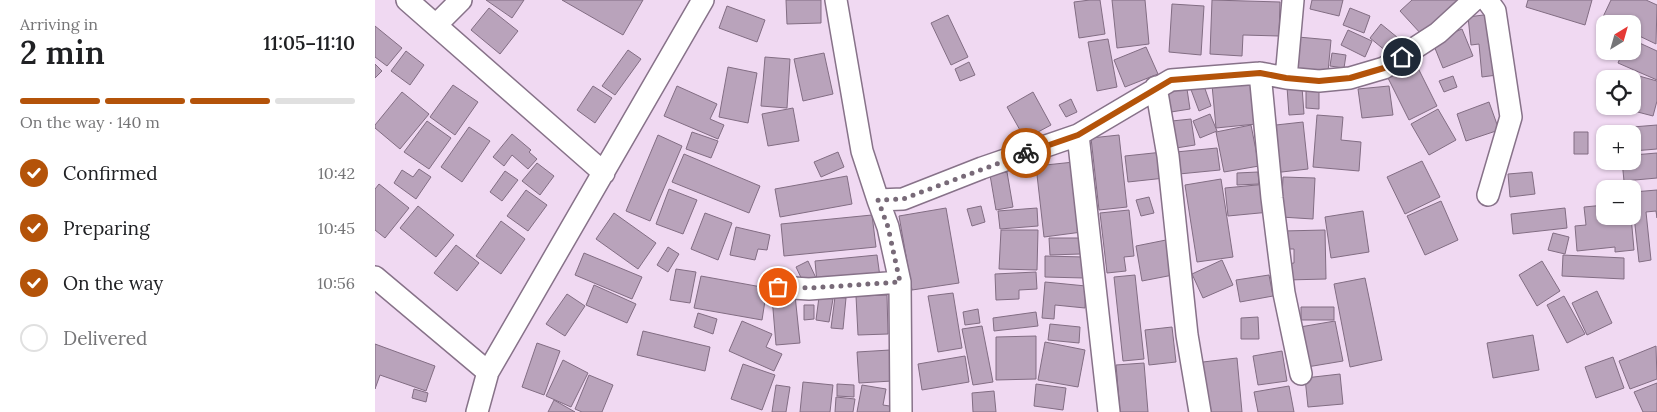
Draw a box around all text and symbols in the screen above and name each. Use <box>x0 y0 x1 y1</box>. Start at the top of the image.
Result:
text: Arriving in <box>20 14 98 34</box>
north arrow <box>1596 15 1641 60</box>
map controls <box>1596 15 1641 225</box>
text: 11:05–11:10 <box>263 31 355 55</box>
text: 2 min <box>20 32 105 73</box>
pin <box>1381 36 1423 78</box>
icon: home <box>1388 43 1416 71</box>
button: locate <box>1596 70 1641 115</box>
text: On the way · 140 m <box>20 112 160 132</box>
button: + <box>1596 125 1641 170</box>
courier <box>1001 128 1051 178</box>
icon: bike <box>1012 139 1040 167</box>
icon: check <box>20 159 48 187</box>
text: Confirmed <box>63 161 158 185</box>
text: 10:42 <box>318 163 355 183</box>
button: − <box>1596 180 1641 225</box>
icon: check <box>20 214 48 242</box>
text: Preparing <box>63 216 150 240</box>
text: 10:45 <box>318 218 355 238</box>
pin <box>757 266 799 308</box>
icon: check <box>20 269 48 297</box>
text: On the way <box>63 271 163 295</box>
text: 10:56 <box>317 273 355 293</box>
icon: bag <box>764 273 792 301</box>
text: Delivered <box>63 326 147 350</box>

